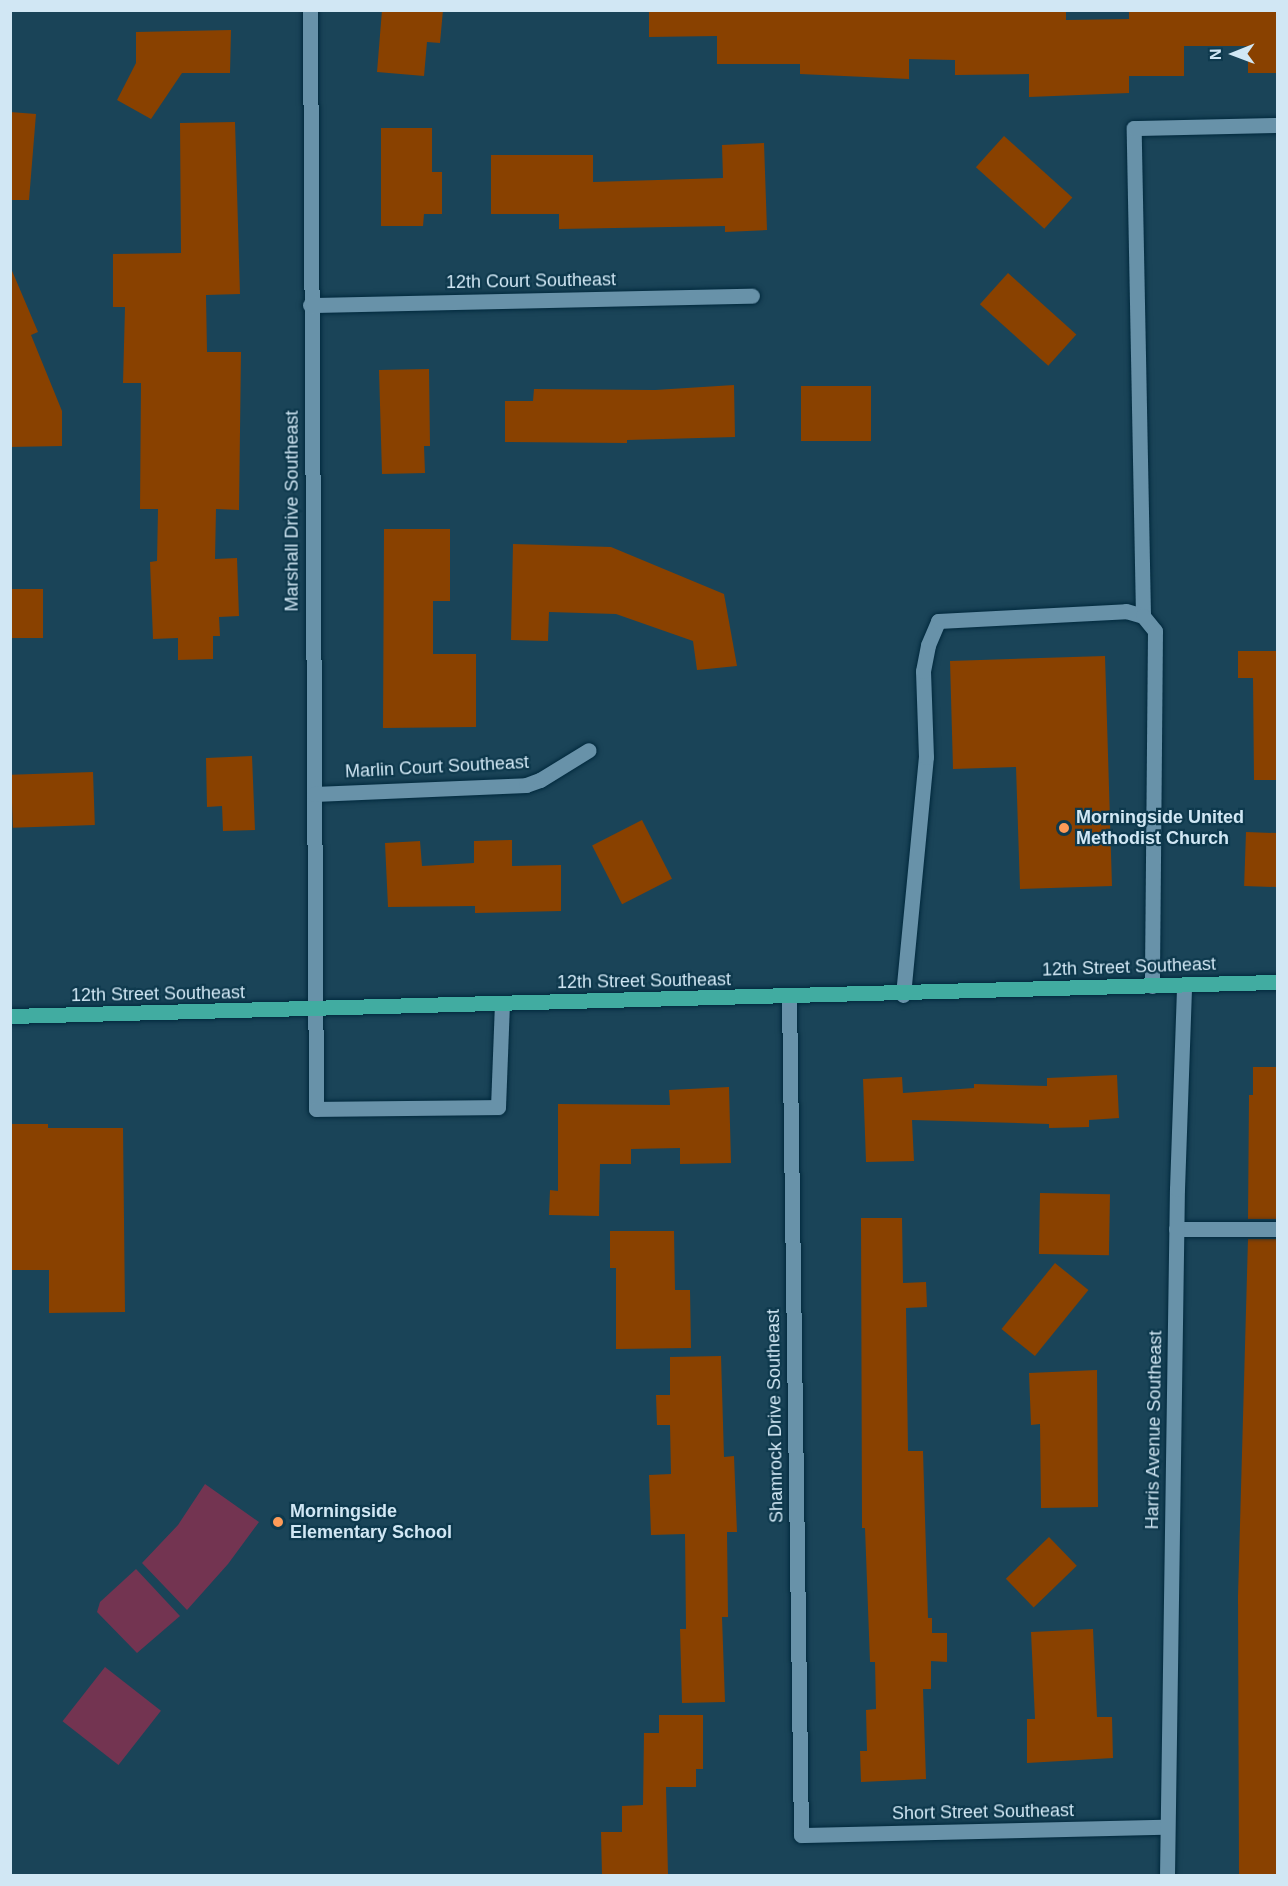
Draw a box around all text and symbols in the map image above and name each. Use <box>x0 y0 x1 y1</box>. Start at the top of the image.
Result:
north arrow <box>1204 24 1264 84</box>
text: N <box>1207 48 1224 60</box>
street label: 12th Court Southeast <box>446 269 616 293</box>
street label: Marshall Drive Southeast <box>281 410 303 612</box>
street label: Marlin Court Southeast <box>345 751 529 783</box>
place label: Morningside United Methodist Church <box>1076 807 1244 850</box>
marker: Morningside United Methodist Church <box>1057 821 1071 835</box>
street label: 12th Street Southeast <box>1042 953 1216 981</box>
street label: 12th Street Southeast <box>557 969 731 993</box>
street label: 12th Street Southeast <box>71 982 245 1006</box>
street label: Shamrock Drive Southeast <box>762 1309 788 1523</box>
street label: Harris Avenue Southeast <box>1141 1330 1167 1530</box>
place label: Morningside Elementary School <box>290 1501 452 1544</box>
marker: Morningside Elementary School <box>271 1515 285 1529</box>
street label: Short Street Southeast <box>892 1800 1074 1824</box>

